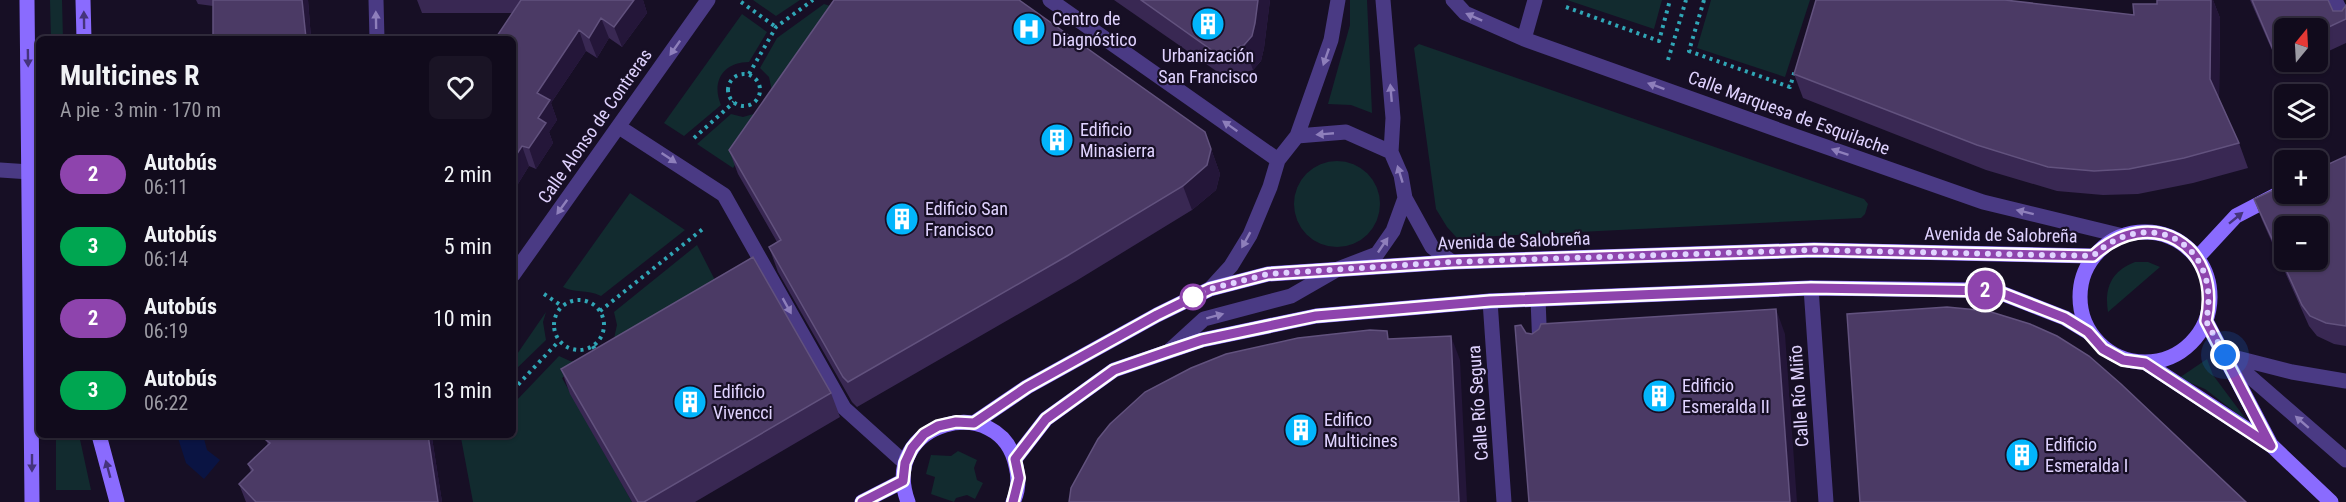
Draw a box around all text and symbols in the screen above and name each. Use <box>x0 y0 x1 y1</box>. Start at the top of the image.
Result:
building icon: Urbanización San Francisco <box>1190 6 1226 42</box>
place label: Centro de Diagnóstico <box>1052 8 1137 50</box>
one-way arrow <box>79 10 89 29</box>
one-way arrow <box>372 10 381 29</box>
hospital icon: Centro de Diagnóstico <box>1011 11 1047 47</box>
one-way arrow <box>1465 12 1483 22</box>
north arrow <box>2274 18 2328 72</box>
map controls <box>2274 18 2328 270</box>
one-way arrow <box>669 39 681 55</box>
street label: Calle Alonso de Contreras <box>533 44 656 207</box>
place label: Urbanización San Francisco <box>1158 45 1258 87</box>
one-way arrow <box>1320 48 1330 66</box>
one-way arrow <box>23 49 33 68</box>
button: heart <box>429 56 492 119</box>
text: Multicines R <box>60 59 199 92</box>
street label: Calle Marquesa de Esquilache <box>1686 66 1893 159</box>
one-way arrow <box>1647 81 1665 91</box>
one-way arrow <box>1386 84 1396 103</box>
button: layers <box>2274 84 2328 138</box>
text: A pie · 3 min · 170 m <box>60 98 221 122</box>
place label: Edificio Minasierra <box>1080 119 1155 161</box>
one-way arrow <box>1222 120 1238 132</box>
building icon: Edificio Minasierra <box>1039 122 1075 158</box>
one-way arrow <box>1316 129 1335 139</box>
one-way arrow <box>1831 146 1849 156</box>
text: Autobús <box>144 150 217 175</box>
button: + <box>2274 150 2328 204</box>
one-way arrow <box>660 152 676 164</box>
text: 2 <box>88 162 98 186</box>
text: 2 min <box>444 162 492 187</box>
one-way arrow <box>1395 165 1404 183</box>
text: 06:11 <box>144 175 188 199</box>
one-way arrow <box>556 198 568 214</box>
place label: Edificio San Francisco <box>925 198 1008 240</box>
building icon: Edificio San Francisco <box>884 201 920 237</box>
one-way arrow <box>2016 207 2035 216</box>
one-way arrow <box>2228 211 2244 224</box>
button: − <box>2274 216 2328 270</box>
text: Autobús <box>144 222 217 247</box>
street label: Avenida de Salobreña <box>1924 223 2078 246</box>
street label: Avenida de Salobreña <box>1437 227 1591 254</box>
one-way arrow <box>1241 232 1251 249</box>
text: 3 <box>88 234 98 258</box>
text: 5 min <box>444 234 492 259</box>
one-way arrow <box>1377 237 1389 253</box>
text: 06:14 <box>144 247 188 271</box>
line badge: 2 <box>1966 270 2004 310</box>
text: 2 <box>1980 278 1990 302</box>
unlabelled marker <box>1180 284 1206 310</box>
text: Autobús <box>144 294 217 319</box>
one-way arrow <box>782 298 792 315</box>
text: 2 <box>88 306 98 330</box>
text: 10 min <box>433 306 492 331</box>
one-way arrow <box>1206 311 1224 320</box>
text: 06:19 <box>144 319 188 343</box>
your location <box>2210 340 2240 370</box>
street label: Calle Río Miño <box>1784 344 1813 448</box>
street label: Calle Río Segura <box>1463 345 1492 461</box>
text: Autobús <box>144 366 217 391</box>
place label: Edificio Esmeralda II <box>1682 375 1770 417</box>
text: 3 <box>88 378 98 402</box>
text: 13 min <box>433 378 492 403</box>
building icon: Edificio Esmeralda II <box>1641 378 1677 414</box>
place label: Edificio Vivencci <box>713 381 773 423</box>
building icon: Edificio Vivencci <box>672 384 708 420</box>
text: 06:22 <box>144 391 188 415</box>
place label: Edifico Multicines <box>1324 409 1398 451</box>
building icon: Edifico Multicines <box>1283 412 1319 448</box>
one-way arrow <box>2295 416 2310 429</box>
place label: Edificio Esmeralda I <box>2045 434 2128 476</box>
building icon: Edificio Esmeralda I <box>2004 437 2040 473</box>
one-way arrow <box>27 454 37 473</box>
one-way arrow <box>103 459 112 477</box>

